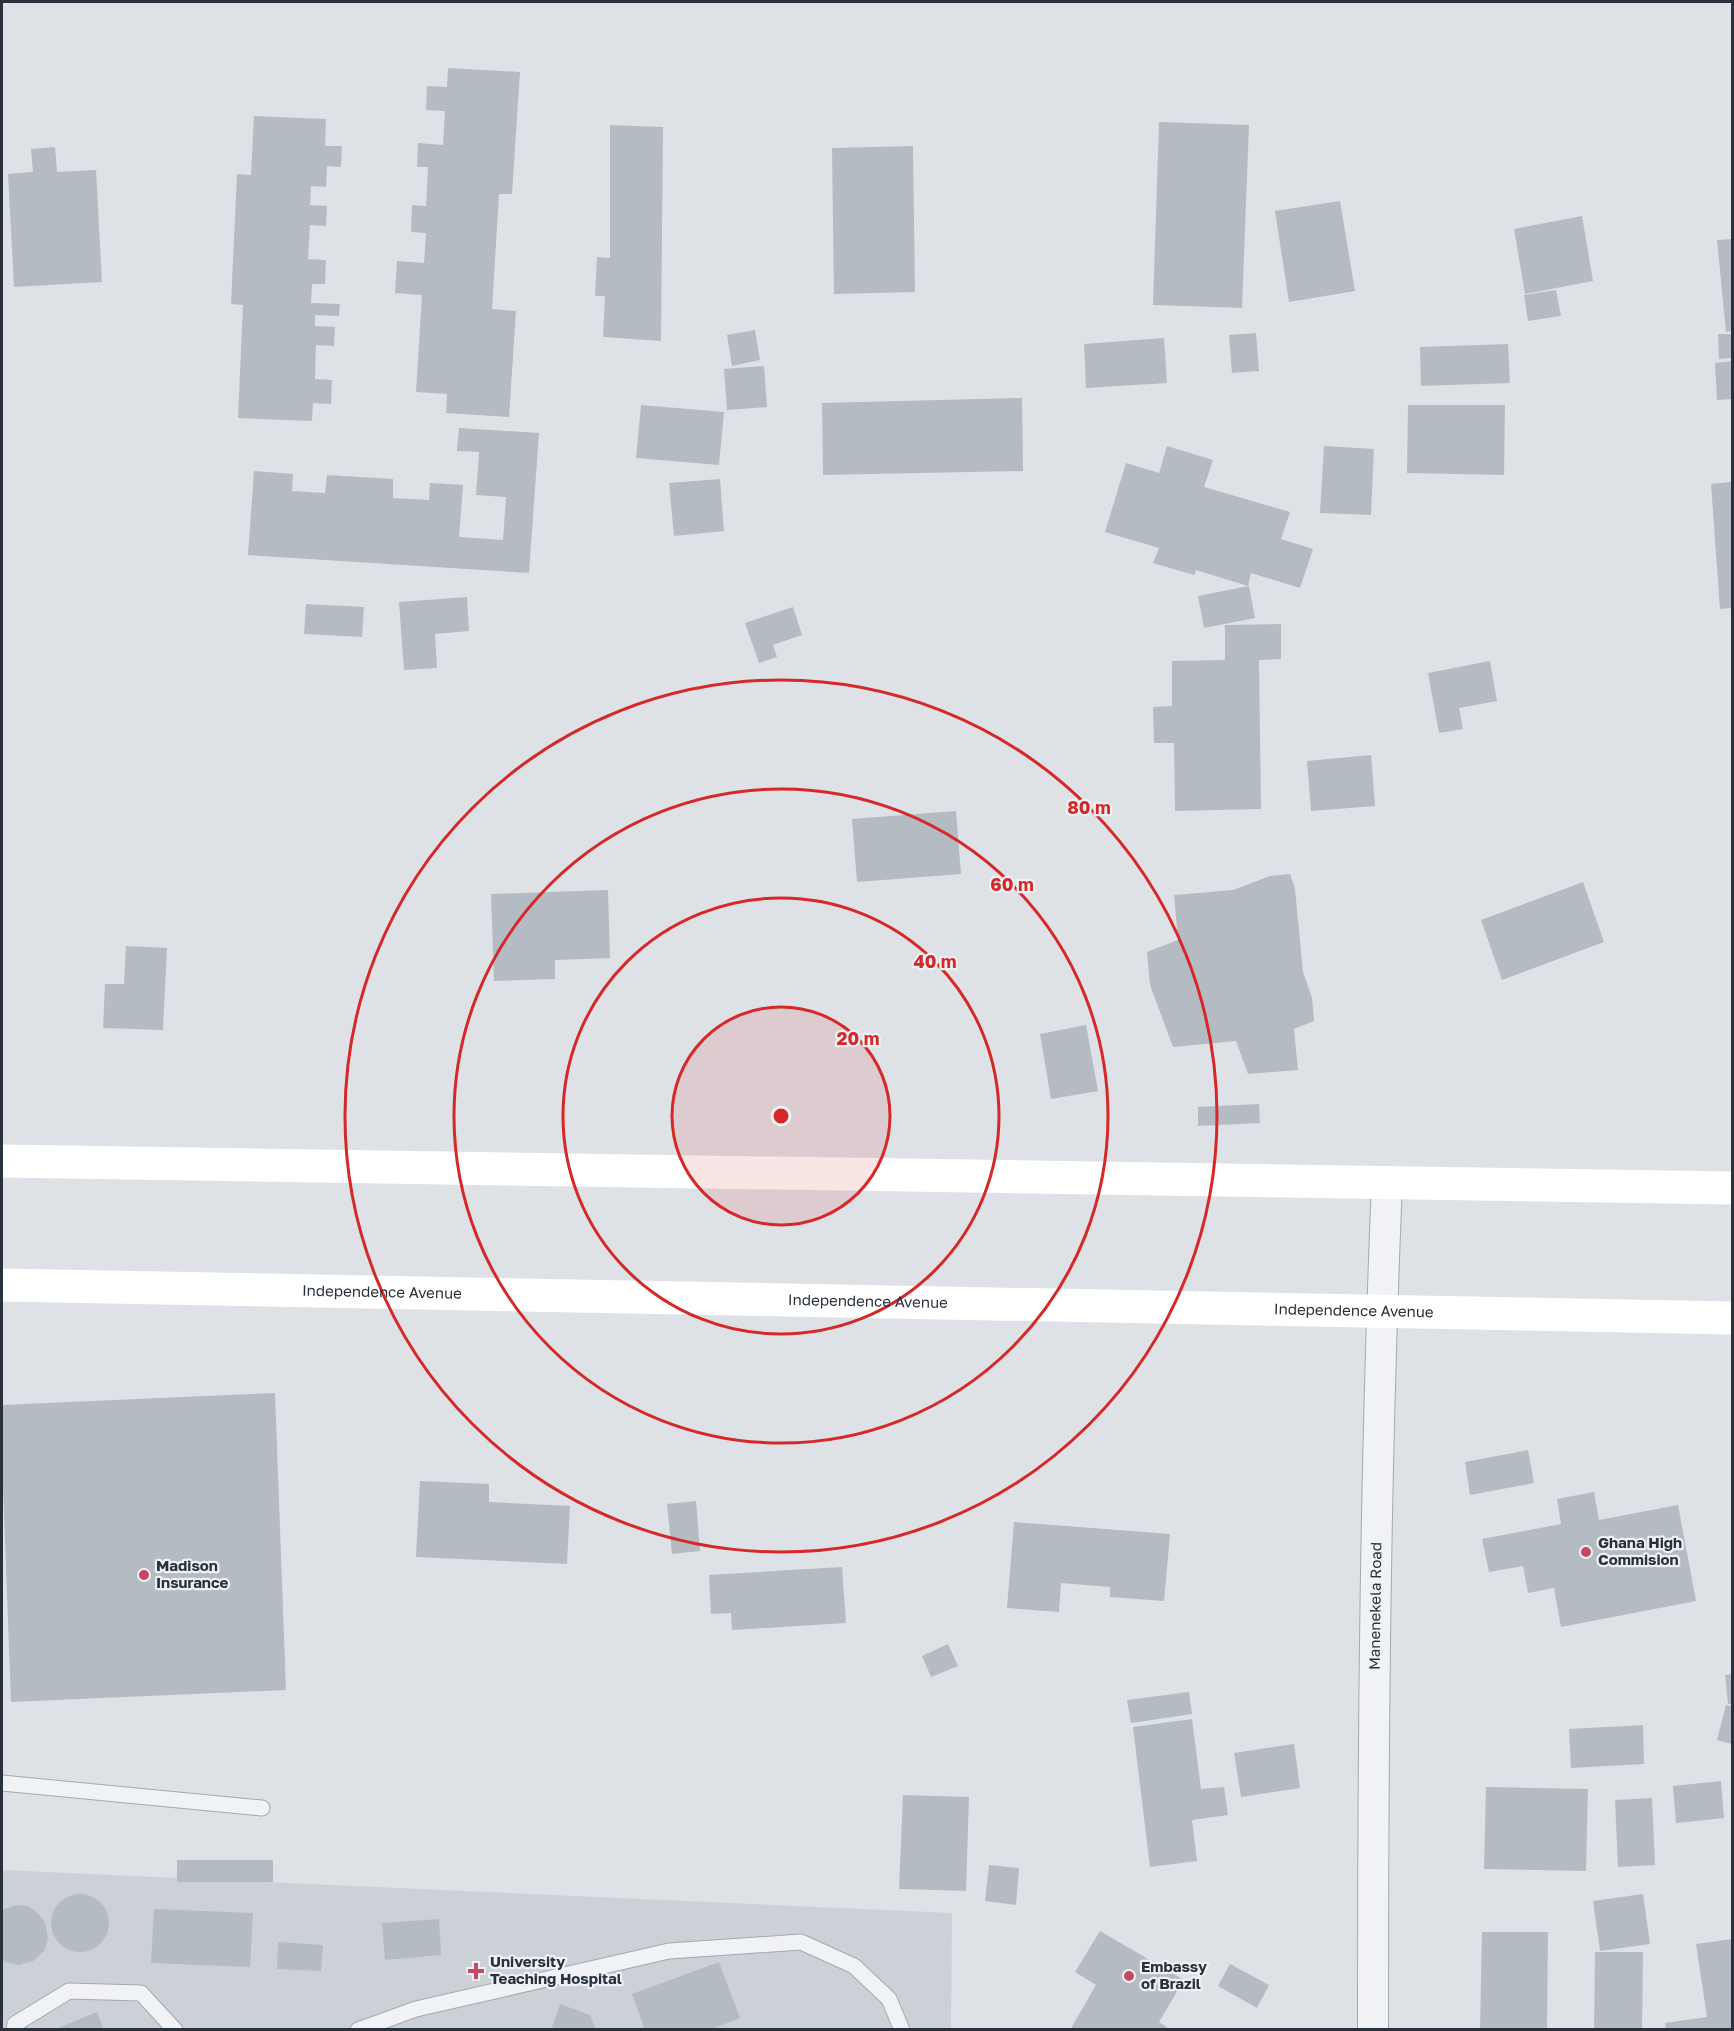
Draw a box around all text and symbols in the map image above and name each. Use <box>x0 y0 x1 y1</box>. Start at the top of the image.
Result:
text: 80 m <box>1067 796 1111 818</box>
text: 60 m <box>990 873 1034 895</box>
text: 40 m <box>913 950 957 972</box>
text: 20 m <box>837 1027 879 1049</box>
centre of rings <box>771 1106 791 1126</box>
street label: Independence Avenue <box>302 1281 462 1302</box>
street label: Independence Avenue <box>788 1290 948 1311</box>
street label: Independence Avenue <box>1274 1299 1434 1320</box>
place label: Ghana High Commision <box>1598 1533 1682 1568</box>
street label: Manenekela Road <box>1365 1542 1385 1670</box>
marker: Ghana High Commision <box>1579 1545 1593 1559</box>
place label: Madison Insurance <box>156 1556 229 1591</box>
marker: Madison Insurance <box>137 1568 151 1582</box>
place label: University Teaching Hospital <box>490 1952 622 1987</box>
place label: Embassy of Brazil <box>1141 1957 1207 1992</box>
marker: University Teaching Hospital <box>467 1962 485 1980</box>
marker: Embassy of Brazil <box>1122 1969 1136 1983</box>

